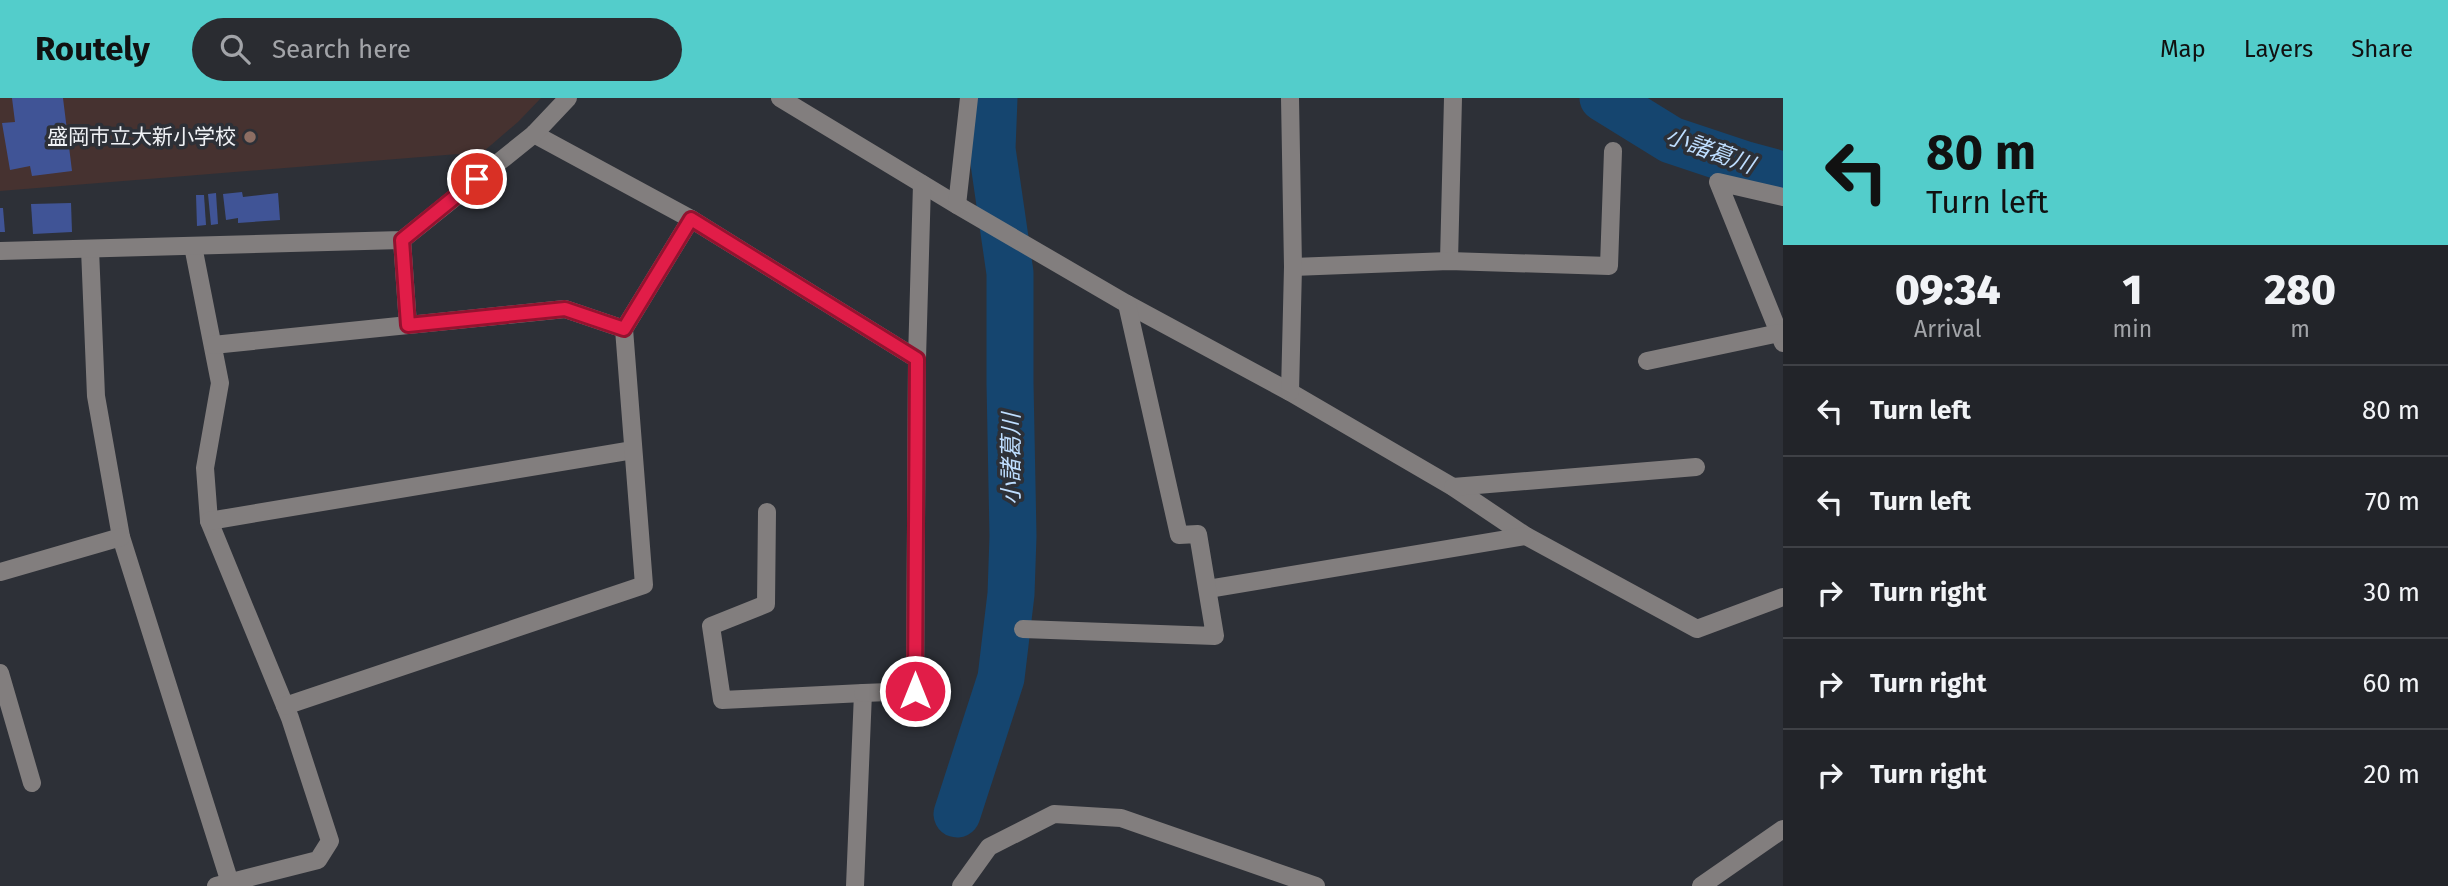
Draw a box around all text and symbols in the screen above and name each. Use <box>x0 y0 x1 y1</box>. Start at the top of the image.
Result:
search box <box>192 18 682 81</box>
text: Routely <box>35 29 150 69</box>
icon: search <box>216 30 254 68</box>
text: Search here <box>272 34 411 65</box>
text: Map <box>2160 35 2206 63</box>
text: Layers <box>2244 35 2313 63</box>
text: Share <box>2351 35 2413 63</box>
water label: 小諸葛川 <box>1662 121 1761 180</box>
text: 80 m <box>1926 123 2036 182</box>
place label: 盛岡市立大新小学校 <box>47 124 236 150</box>
icon: left <box>1811 126 1902 217</box>
marker: 盛岡市立大新小学校 <box>242 129 258 145</box>
pin <box>447 149 507 209</box>
icon: arrive <box>458 160 496 198</box>
text: Turn left <box>1926 183 2048 221</box>
text: 09:34 <box>1895 265 2001 315</box>
text: 1 <box>2122 265 2142 315</box>
text: 280 <box>2264 265 2336 315</box>
text: Arrival <box>1914 315 1981 343</box>
text: min <box>2113 315 2152 343</box>
text: m <box>2290 315 2310 343</box>
icon: left <box>1811 392 1849 430</box>
text: Turn left <box>1870 395 1971 426</box>
text: 80 m <box>2362 395 2420 426</box>
water label: 小諸葛川 <box>997 410 1025 505</box>
icon: left <box>1811 483 1849 521</box>
text: Turn left <box>1870 486 1971 517</box>
text: 70 m <box>2365 486 2420 517</box>
icon: right <box>1811 574 1849 612</box>
text: Turn right <box>1870 577 1987 608</box>
text: 30 m <box>2363 577 2420 608</box>
position arrow <box>878 654 952 728</box>
icon: right <box>1811 665 1849 703</box>
text: Turn right <box>1870 668 1987 699</box>
text: 60 m <box>2362 668 2420 699</box>
icon: right <box>1811 756 1849 794</box>
text: Turn right <box>1870 759 1987 790</box>
text: 20 m <box>2363 759 2420 790</box>

